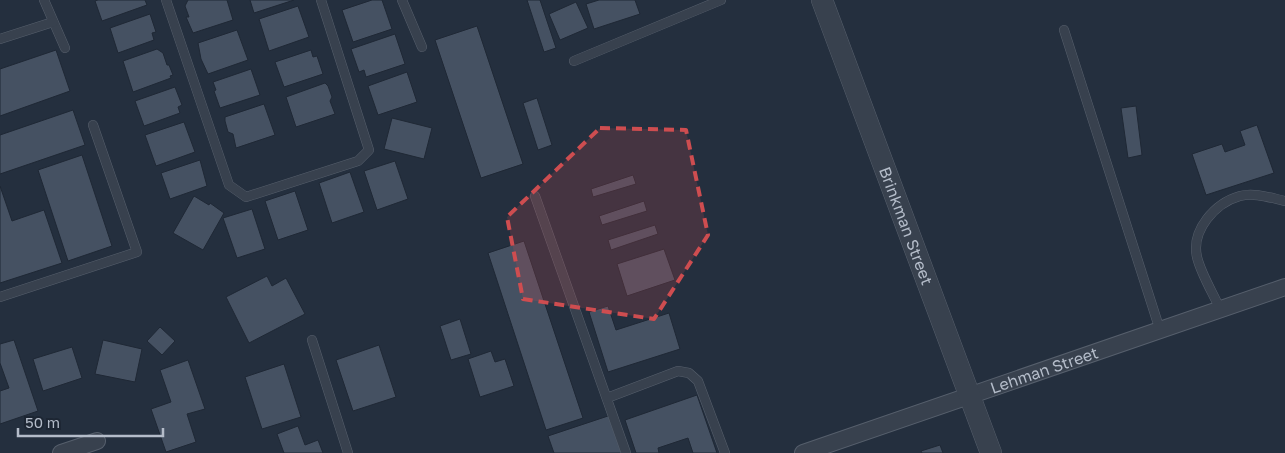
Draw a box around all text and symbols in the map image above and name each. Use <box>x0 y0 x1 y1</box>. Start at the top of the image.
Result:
street label: Brinkman Street <box>875 164 937 288</box>
street label: Lehman Street <box>988 342 1101 398</box>
scale bar <box>18 406 162 438</box>
text: 50 m <box>25 413 60 431</box>

